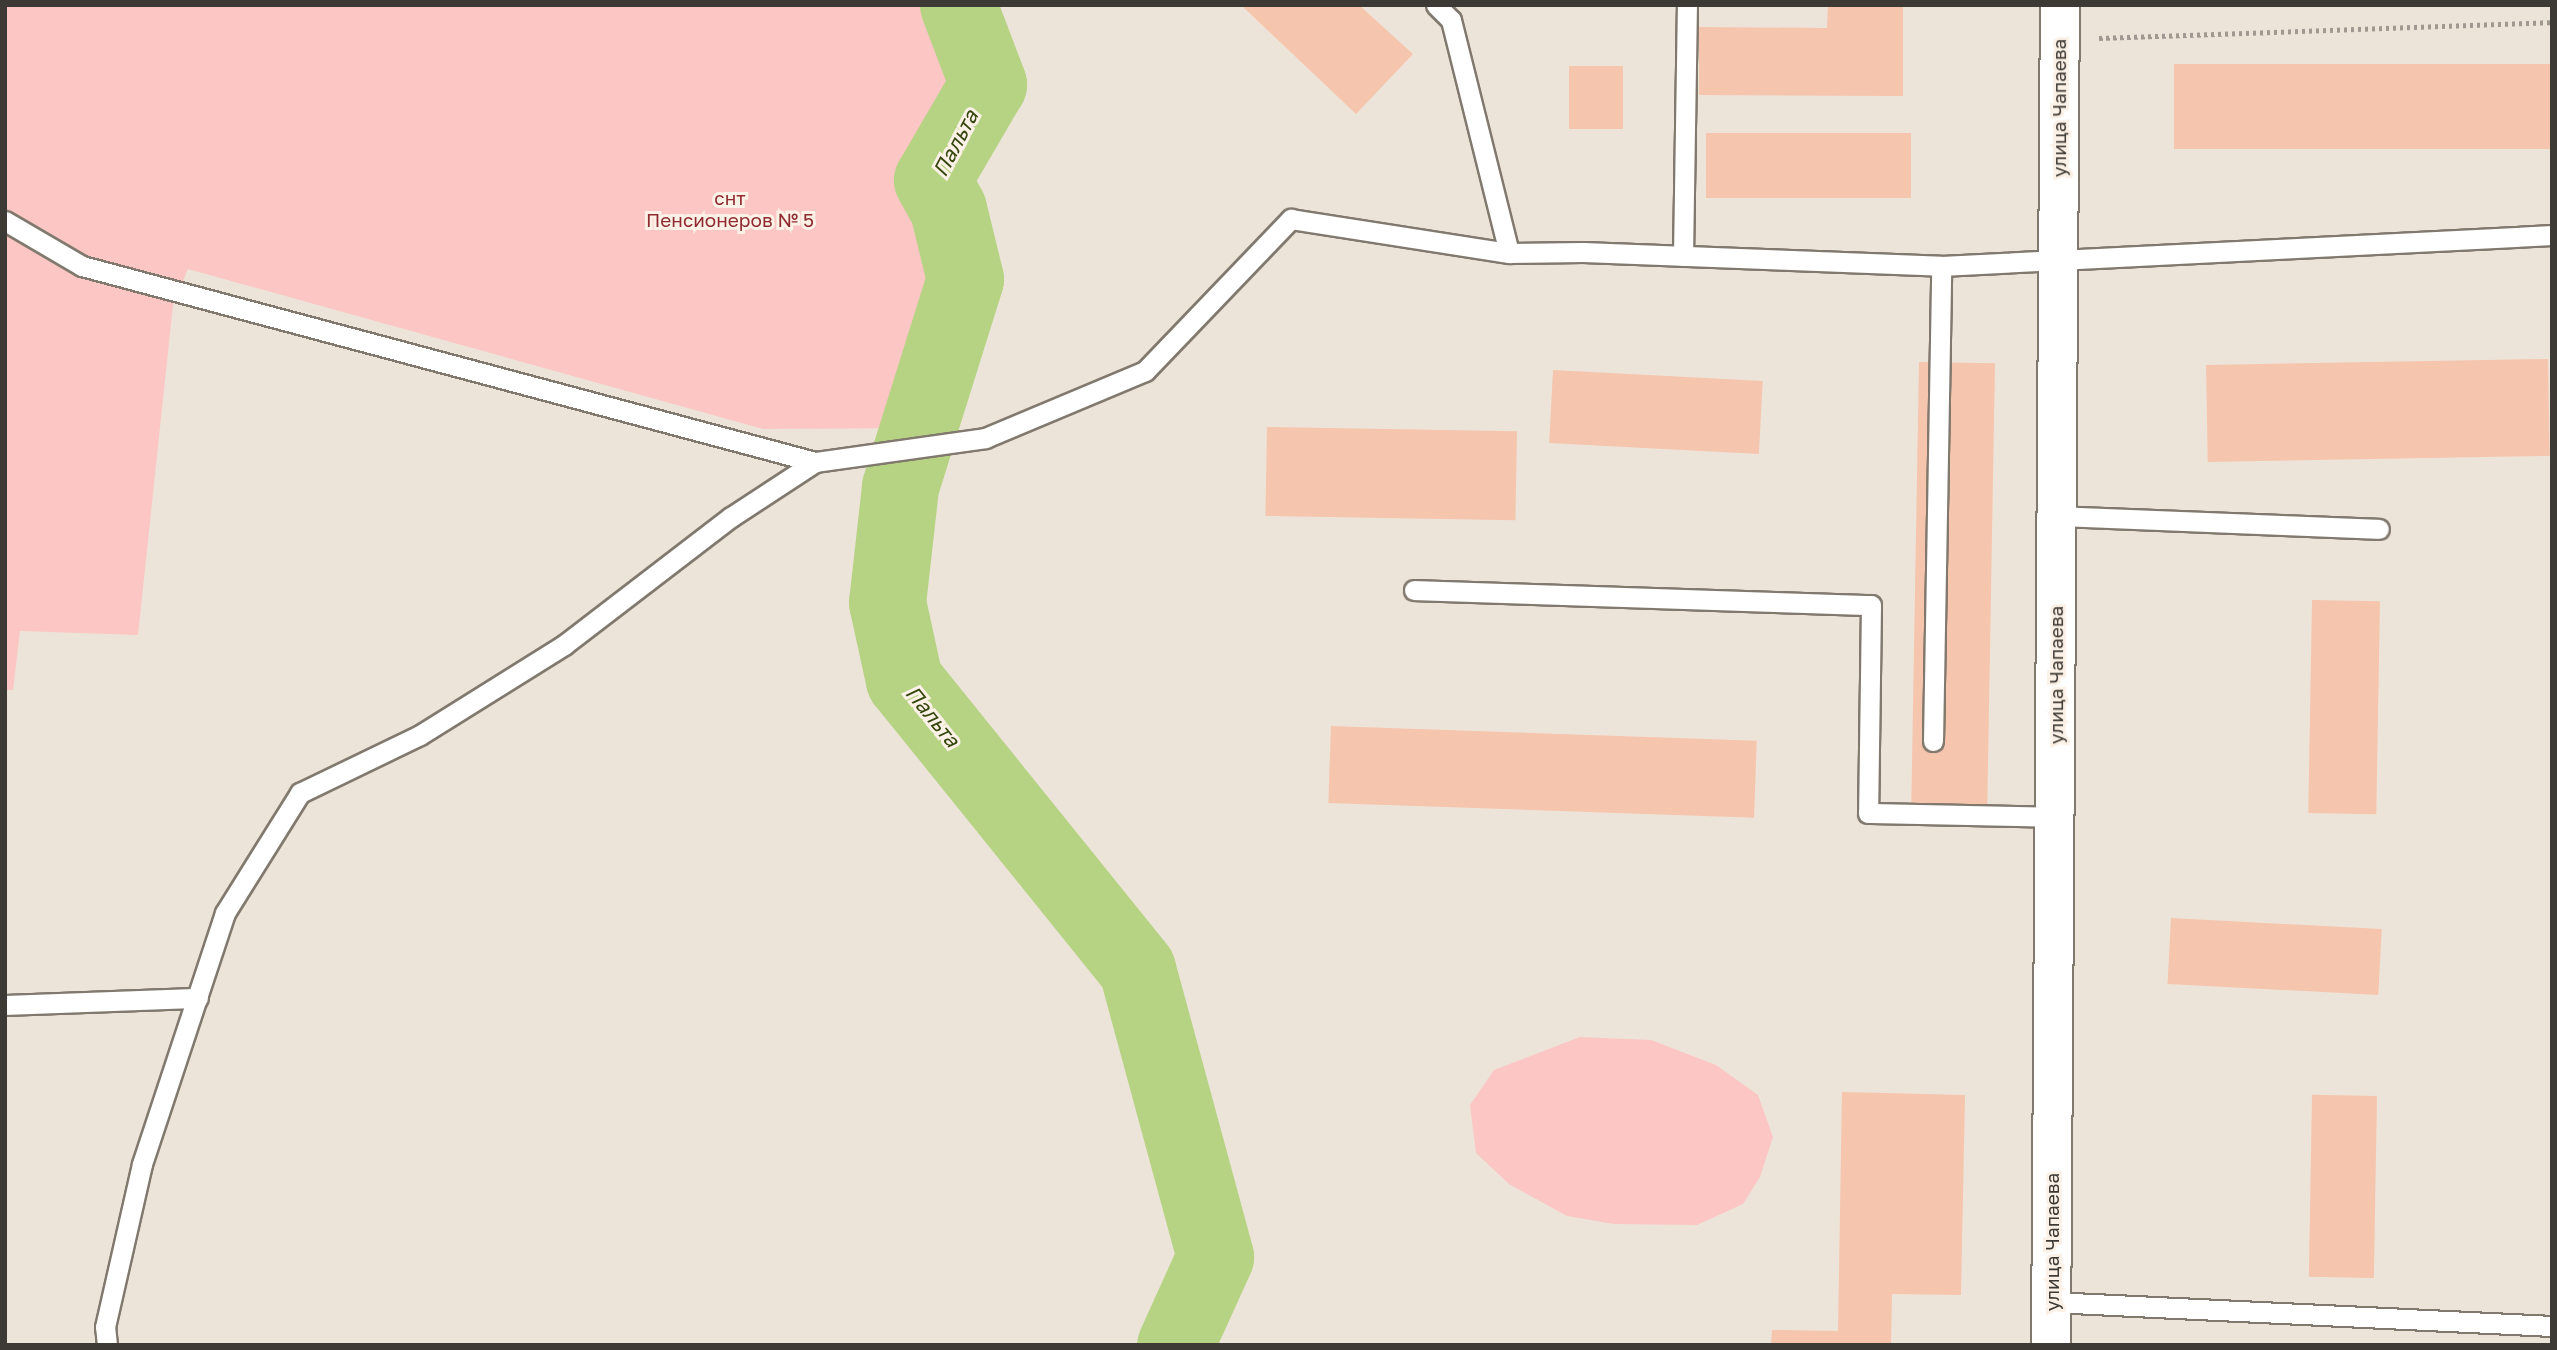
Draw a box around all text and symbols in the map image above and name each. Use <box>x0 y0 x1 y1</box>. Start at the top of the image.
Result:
street label: улица Чапаева <box>2048 39 2070 177</box>
water label: Пальта <box>927 105 983 181</box>
park label: снт Пенсионеров № 5 <box>646 187 814 231</box>
street label: улица Чапаева <box>2045 606 2067 744</box>
water label: Пальта <box>901 680 965 752</box>
street label: улица Чапаева <box>2041 1173 2063 1311</box>

